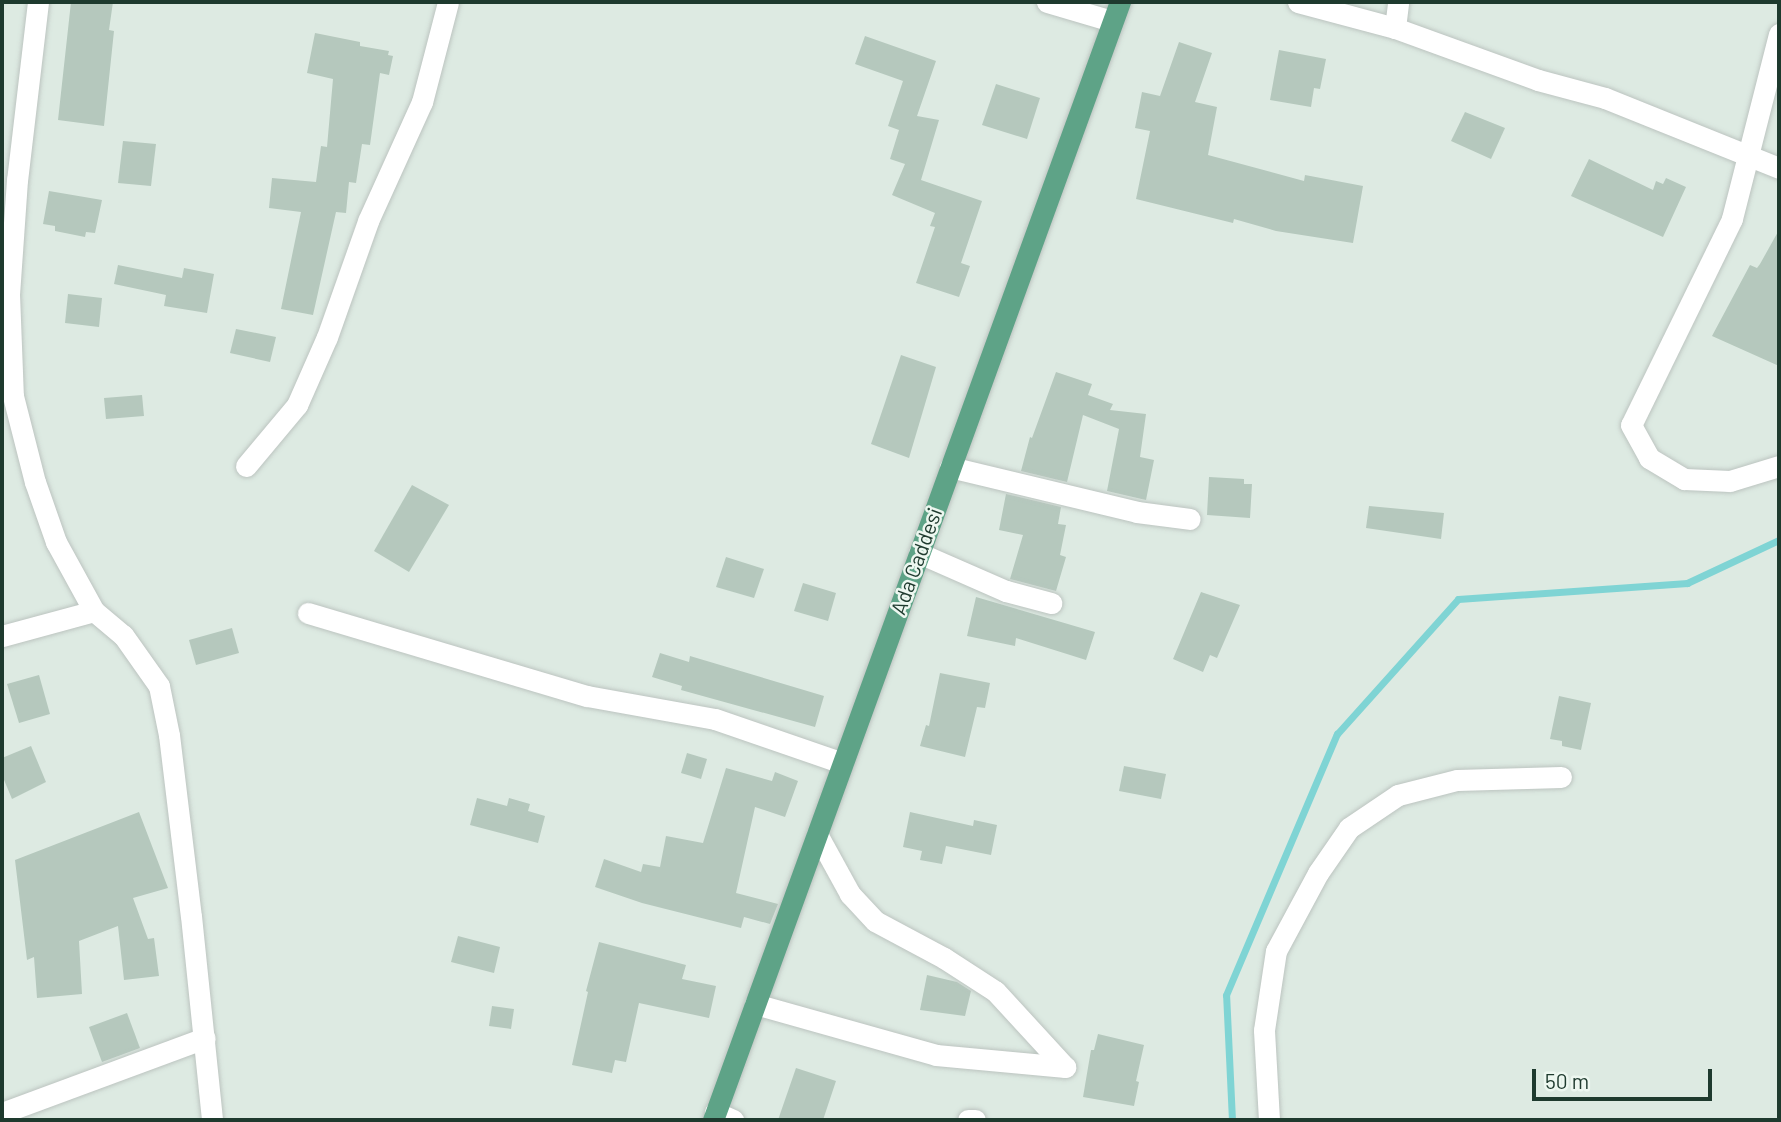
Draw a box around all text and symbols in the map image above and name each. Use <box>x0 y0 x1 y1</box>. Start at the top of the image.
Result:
street label: Ada Caddesi <box>885 504 947 618</box>
scale bar <box>1536 1056 1716 1100</box>
text: 50 m <box>1545 1068 1589 1093</box>

